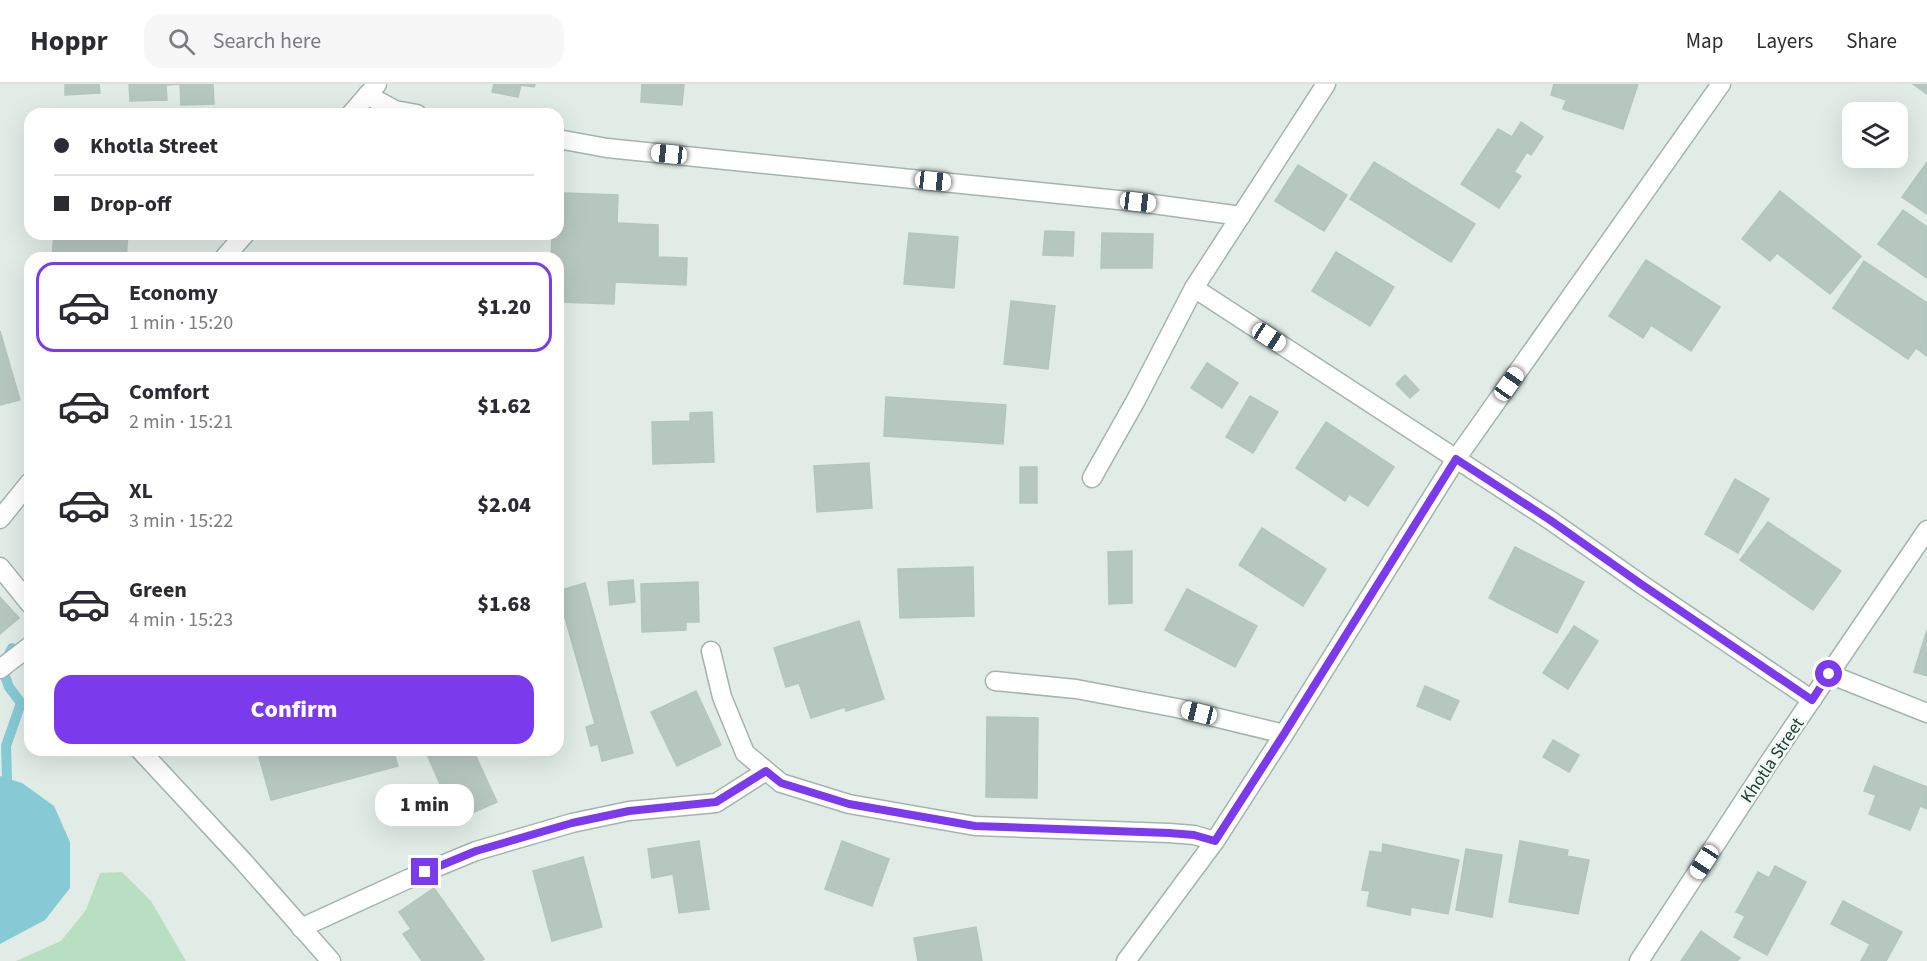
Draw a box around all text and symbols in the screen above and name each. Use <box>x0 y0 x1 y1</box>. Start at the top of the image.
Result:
search box <box>144 14 564 68</box>
text: Hoppr <box>30 21 108 61</box>
icon: search <box>165 25 198 58</box>
text: Search here <box>213 25 321 57</box>
text: Map <box>1686 26 1723 56</box>
text: Layers <box>1756 26 1813 56</box>
text: Share <box>1846 26 1897 56</box>
map controls <box>1842 102 1908 168</box>
button: layers <box>1842 102 1908 168</box>
text: Khotla Street <box>90 130 218 162</box>
car <box>650 143 688 165</box>
car <box>914 170 952 192</box>
text: Drop-off <box>90 188 171 220</box>
car <box>1119 191 1157 213</box>
text: Economy <box>129 277 218 309</box>
icon: car <box>57 280 111 334</box>
text: $1.20 <box>477 291 531 323</box>
text: 1 min · 15:20 <box>129 309 233 337</box>
car <box>1249 320 1289 354</box>
car <box>1491 364 1527 404</box>
text: Comfort <box>129 376 210 408</box>
icon: car <box>57 379 111 433</box>
text: $1.62 <box>477 390 531 422</box>
text: 2 min · 15:21 <box>129 408 233 436</box>
text: XL <box>129 475 153 507</box>
icon: car <box>57 478 111 532</box>
text: $2.04 <box>477 489 531 521</box>
text: 3 min · 15:22 <box>129 507 233 535</box>
text: Green <box>129 574 187 606</box>
icon: car <box>57 577 111 631</box>
text: $1.68 <box>477 588 531 620</box>
text: 4 min · 15:23 <box>129 606 233 634</box>
route start <box>1815 660 1842 687</box>
button: Confirm <box>54 675 534 744</box>
car <box>1179 700 1219 726</box>
street label: Khotla Street <box>1735 713 1810 808</box>
callout: 1 min <box>376 785 474 827</box>
text: 1 min <box>400 791 449 819</box>
car <box>1687 842 1721 882</box>
route end <box>411 858 438 885</box>

